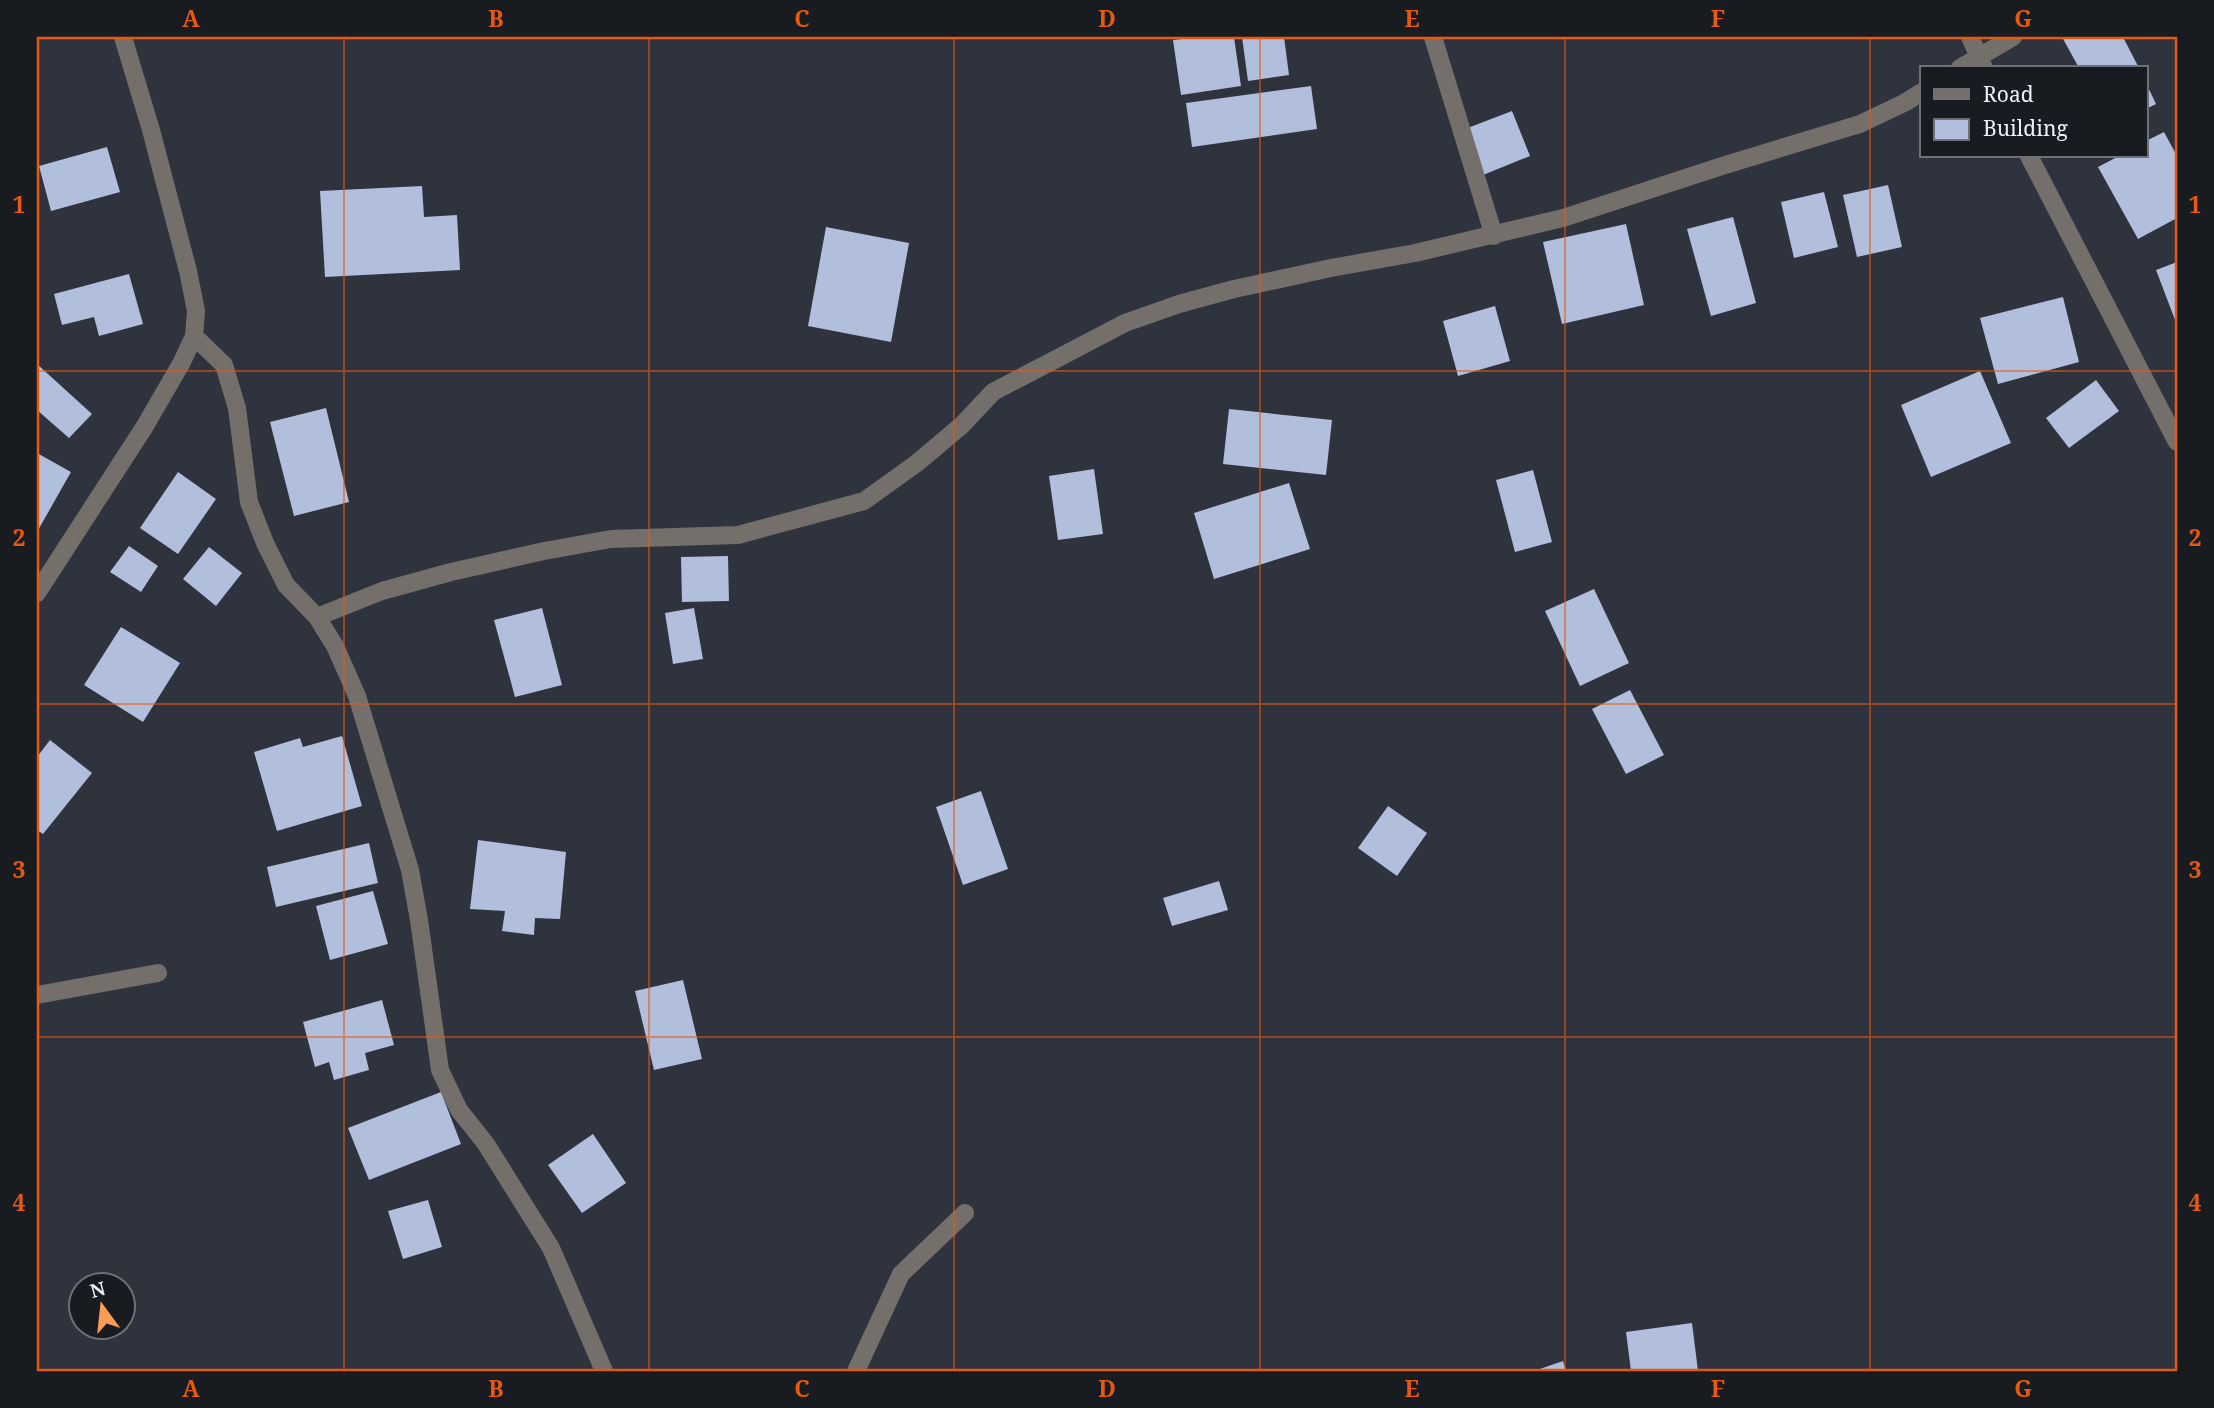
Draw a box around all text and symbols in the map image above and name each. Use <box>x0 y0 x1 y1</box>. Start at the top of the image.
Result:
text: A <box>182 2 200 34</box>
text: B <box>488 2 504 34</box>
text: C <box>794 2 810 34</box>
text: D <box>1098 2 1116 34</box>
text: E <box>1404 2 1420 34</box>
text: F <box>1711 2 1725 34</box>
text: G <box>2014 2 2032 34</box>
legend <box>1920 66 2148 158</box>
text: Road <box>1983 80 2034 108</box>
text: Building <box>1983 114 2068 142</box>
text: 1 <box>13 188 26 220</box>
text: 1 <box>2189 188 2202 220</box>
text: 2 <box>13 521 26 553</box>
text: 2 <box>2189 521 2202 553</box>
text: 3 <box>13 853 26 885</box>
text: 3 <box>2189 853 2202 885</box>
text: 4 <box>13 1186 26 1218</box>
text: 4 <box>2189 1186 2202 1218</box>
north arrow <box>66 1272 136 1342</box>
text: N <box>87 1275 108 1304</box>
text: A <box>182 1372 200 1404</box>
text: B <box>488 1372 504 1404</box>
text: C <box>794 1372 810 1404</box>
text: D <box>1098 1372 1116 1404</box>
text: E <box>1404 1372 1420 1404</box>
text: F <box>1711 1372 1725 1404</box>
text: G <box>2014 1372 2032 1404</box>

